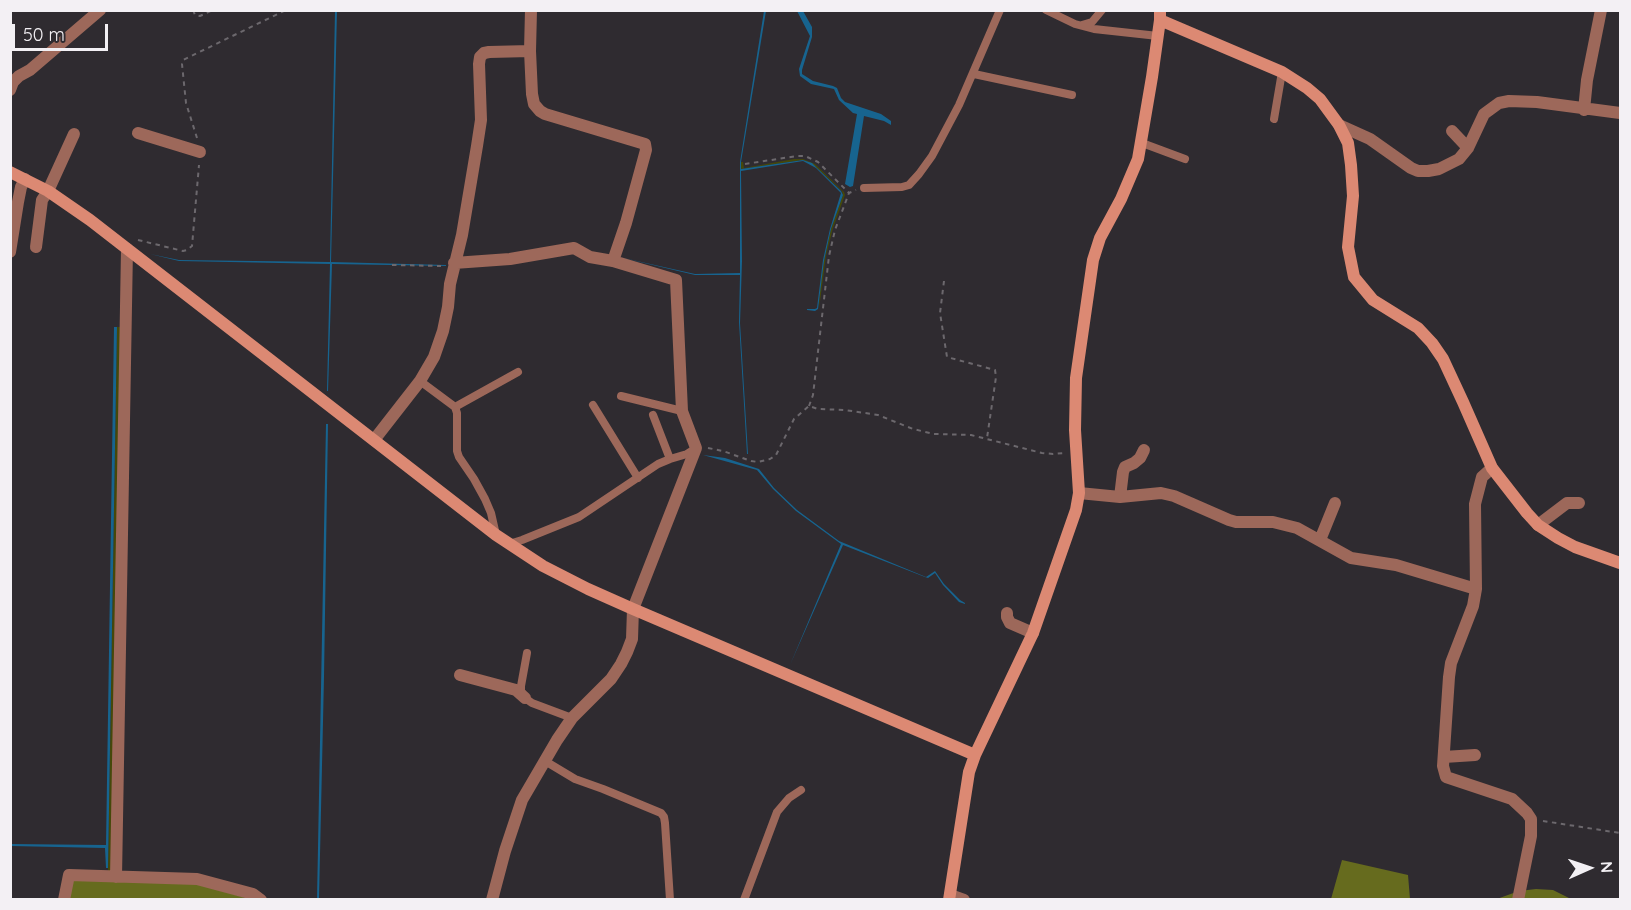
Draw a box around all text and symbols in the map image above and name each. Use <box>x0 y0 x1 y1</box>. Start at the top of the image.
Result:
scale bar <box>15 12 111 50</box>
text: 50 m <box>23 23 65 46</box>
north arrow <box>1559 838 1619 898</box>
text: N <box>1597 861 1617 873</box>

